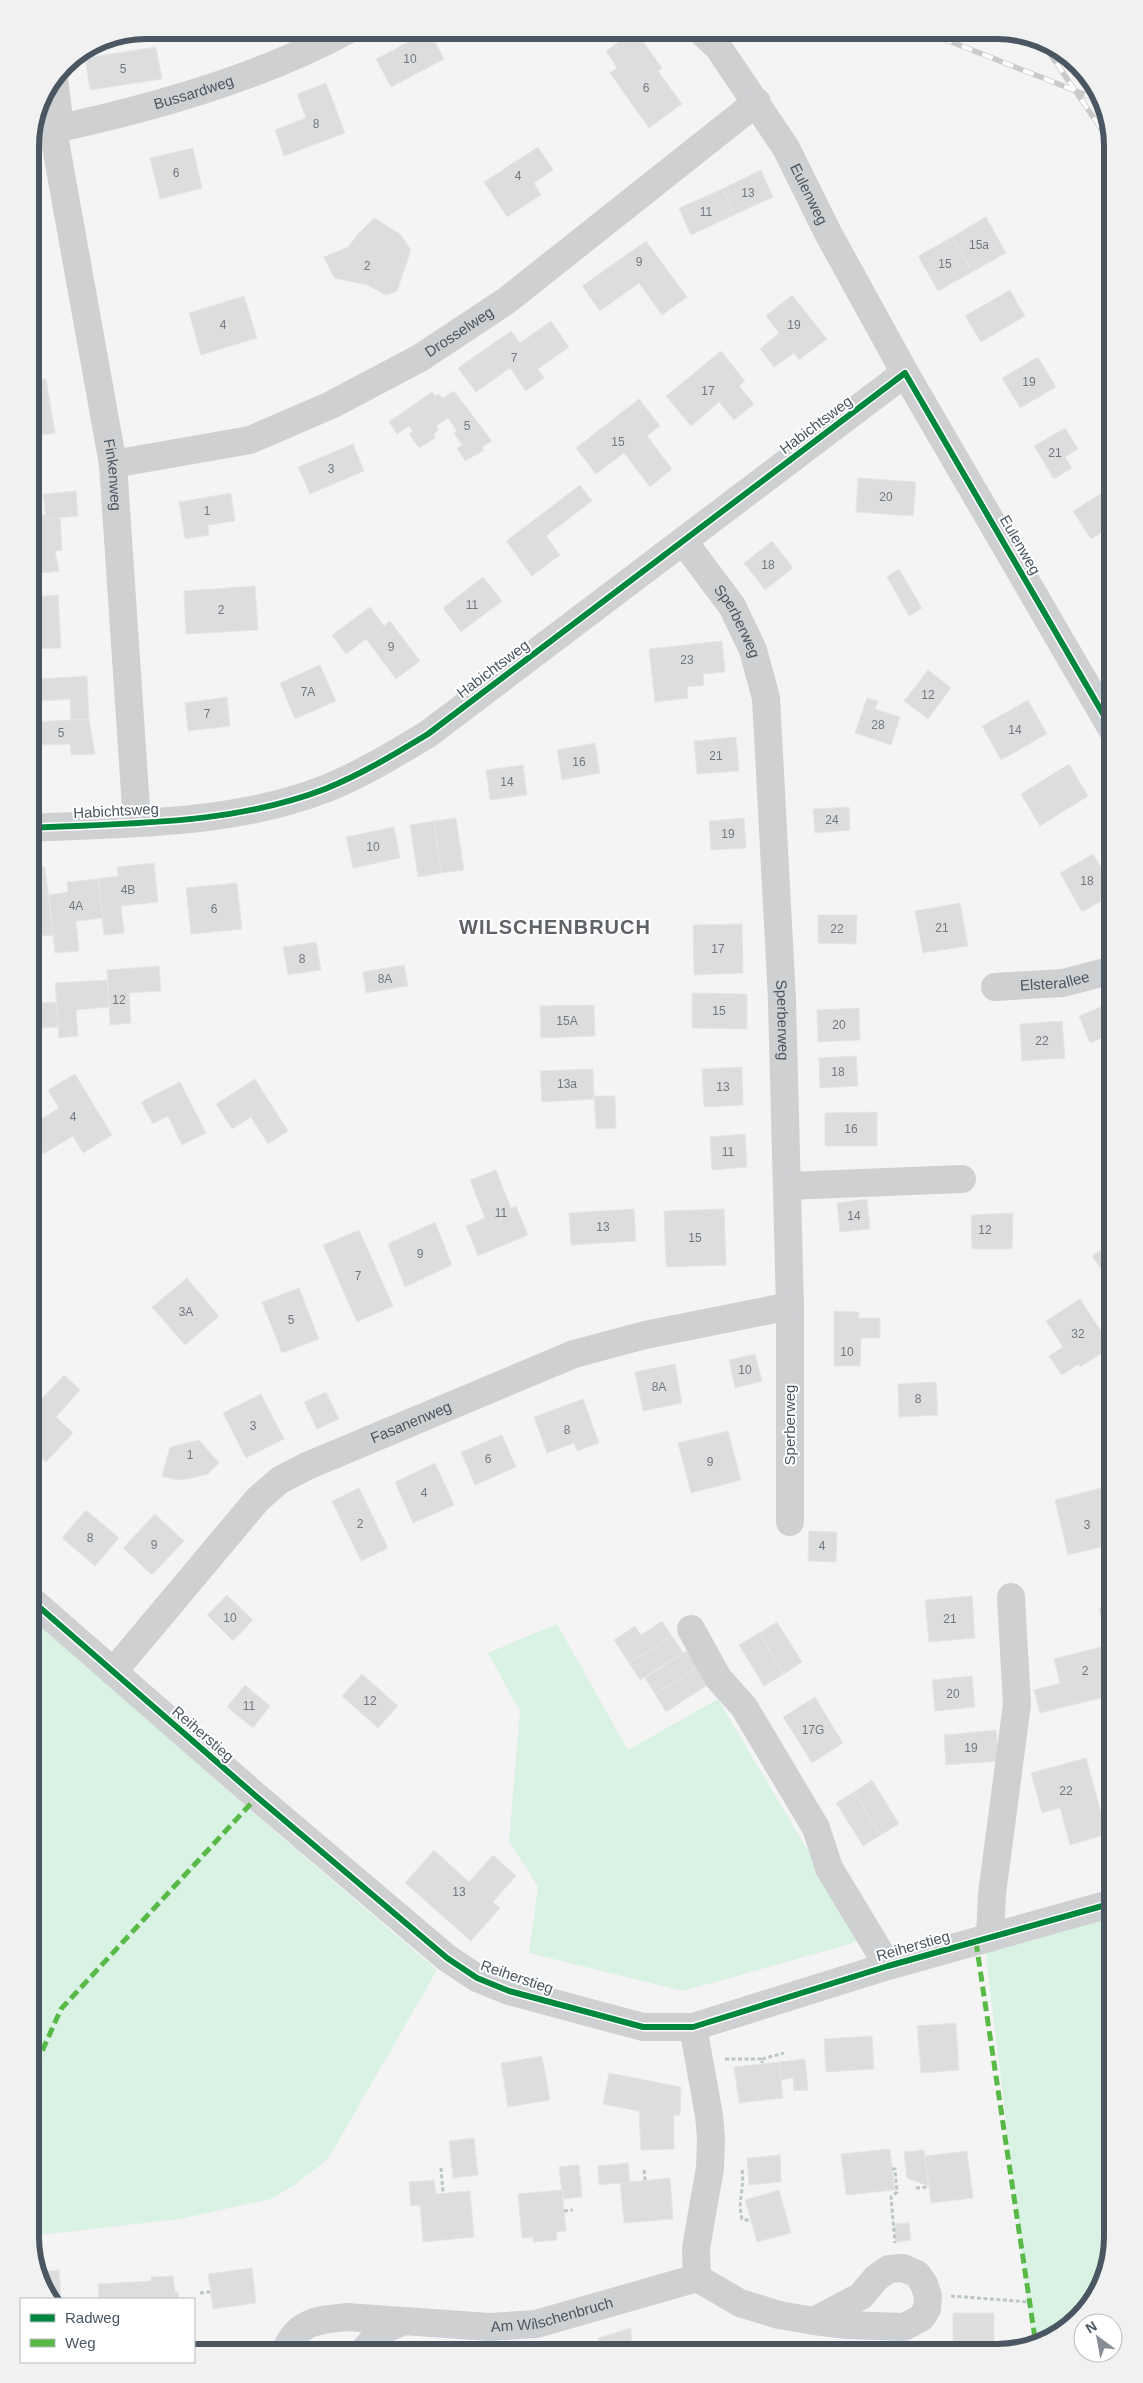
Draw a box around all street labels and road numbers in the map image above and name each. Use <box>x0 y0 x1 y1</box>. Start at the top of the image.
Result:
street label: Bussardweg <box>152 72 236 112</box>
street label: Eulenweg <box>787 161 831 227</box>
street label: Drosselweg <box>422 303 496 360</box>
street label: Habichtsweg <box>776 392 855 457</box>
street label: Finkenweg <box>101 437 125 511</box>
street label: Eulenweg <box>997 512 1044 578</box>
street label: Sperberweg <box>711 581 764 660</box>
street label: Habichtsweg <box>453 636 532 701</box>
street label: Habichtsweg <box>73 800 159 821</box>
street label: Elsterallee <box>1019 968 1091 994</box>
street label: Sperberweg <box>773 979 793 1061</box>
street label: Sperberweg <box>781 1385 798 1465</box>
street label: Fasanenweg <box>368 1397 454 1446</box>
street label: Reiherstieg <box>169 1702 238 1765</box>
street label: Reiherstieg <box>874 1927 952 1964</box>
street label: Reiherstieg <box>479 1956 556 1997</box>
street label: Am Wilschenbruch <box>490 2293 615 2335</box>

